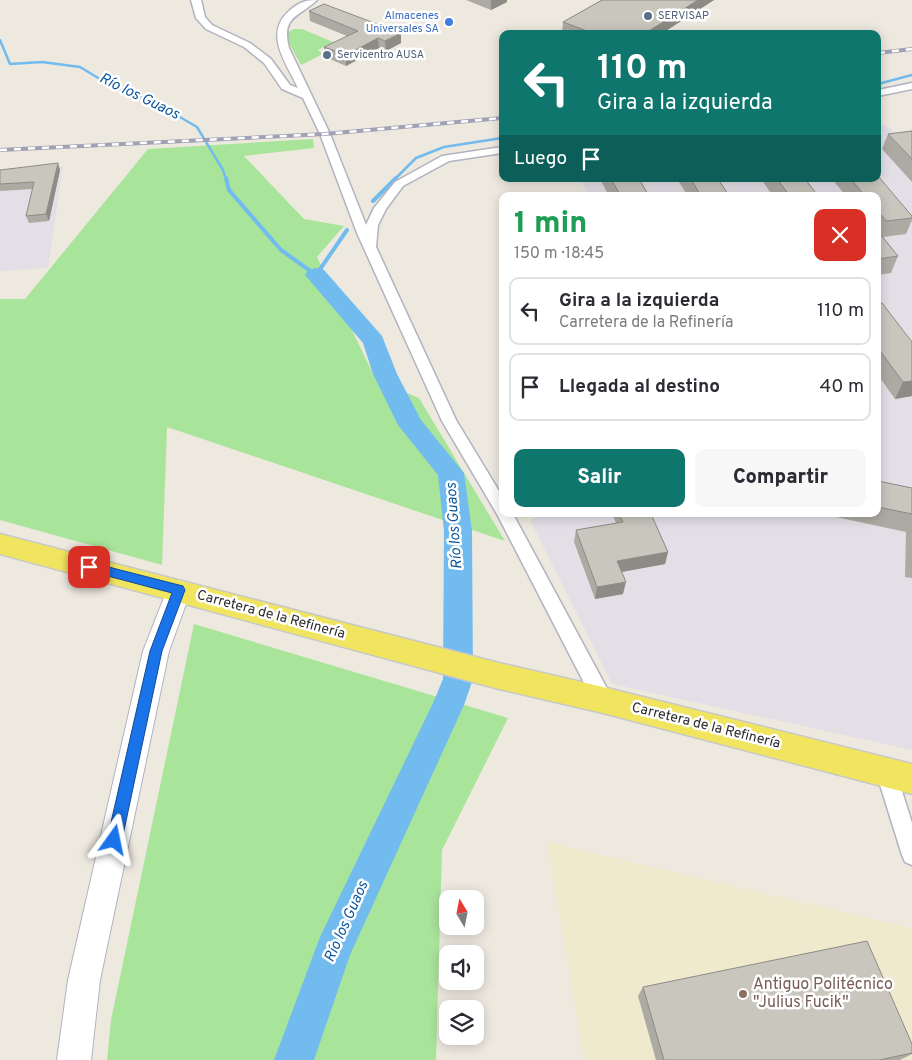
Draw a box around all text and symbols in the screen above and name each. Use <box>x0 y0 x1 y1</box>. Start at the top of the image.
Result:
place label: Almacenes Universales SA <box>366 9 439 36</box>
place label: SERVISAP <box>658 9 709 23</box>
marker: SERVISAP <box>642 10 654 22</box>
marker: Almacenes Universales SA <box>443 16 455 28</box>
text: 110 m <box>597 47 687 91</box>
place label: Servicentro AUSA <box>337 48 424 62</box>
marker: Servicentro AUSA <box>321 49 333 61</box>
icon: left <box>514 50 579 115</box>
water label: Río los Guaos <box>96 69 182 125</box>
text: Gira a la izquierda <box>597 90 773 117</box>
icon: arrive <box>577 145 605 173</box>
text: Luego <box>514 147 567 171</box>
text: 1 min <box>514 206 587 243</box>
button: close <box>814 209 866 261</box>
text: 150 m · 18:45 <box>514 244 604 264</box>
text: Gira a la izquierda <box>559 289 719 313</box>
icon: left <box>516 297 544 325</box>
text: 110 m <box>817 299 864 323</box>
text: Carretera de la Refinería <box>559 313 734 333</box>
icon: arrive <box>516 373 544 401</box>
text: Llegada al destino <box>559 375 720 399</box>
text: 40 m <box>819 375 864 399</box>
button: Salir <box>514 449 685 507</box>
button: Compartir <box>695 449 866 507</box>
water label: Río los Guaos <box>442 482 468 570</box>
pin <box>68 546 110 588</box>
icon: arrive <box>75 553 103 581</box>
street label: Carretera de la Refinería <box>195 587 347 643</box>
street label: Carretera de la Refinería <box>630 699 782 753</box>
position arrow <box>87 813 139 865</box>
water label: Río los Guaos <box>321 878 373 966</box>
north arrow <box>439 890 484 935</box>
map controls <box>439 890 484 1045</box>
button: sound <box>439 945 484 990</box>
place label: Antiguo Politécnico "Julius Fucik" <box>753 975 893 1013</box>
marker: Antiguo Politécnico "Julius Fucik" <box>737 988 749 1000</box>
button: layers <box>439 1000 484 1045</box>

